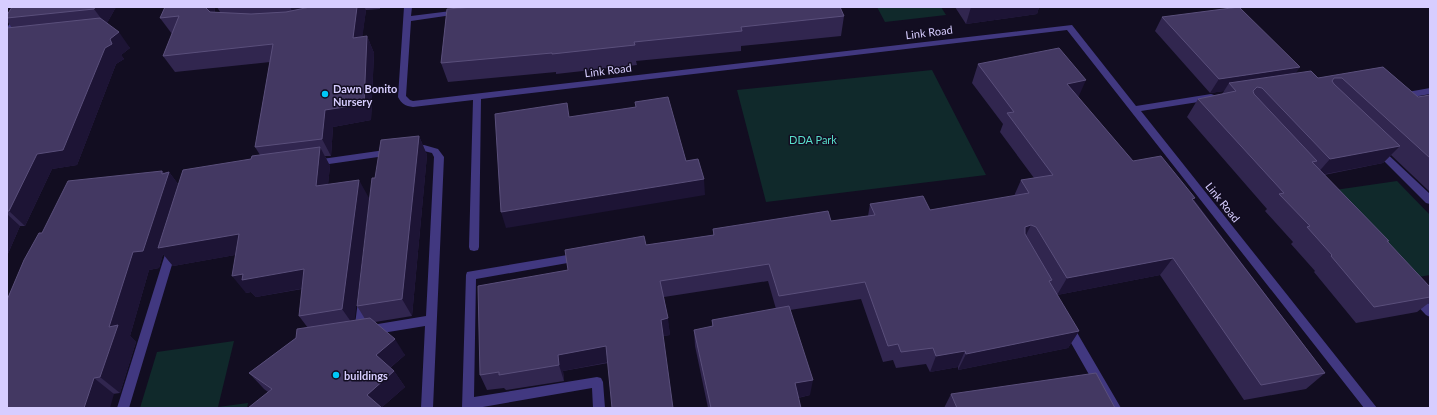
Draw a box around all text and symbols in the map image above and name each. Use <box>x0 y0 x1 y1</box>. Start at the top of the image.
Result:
street label: Link Road <box>905 23 953 41</box>
street label: Link Road <box>584 61 632 79</box>
place label: Dawn Bonito Nursery <box>333 82 397 108</box>
marker: Dawn Bonito Nursery <box>320 89 330 99</box>
park label: DDA Park <box>789 133 837 146</box>
street label: Link Road <box>1203 180 1243 224</box>
place label: buildings <box>344 369 388 382</box>
marker: buildings <box>331 370 341 380</box>

